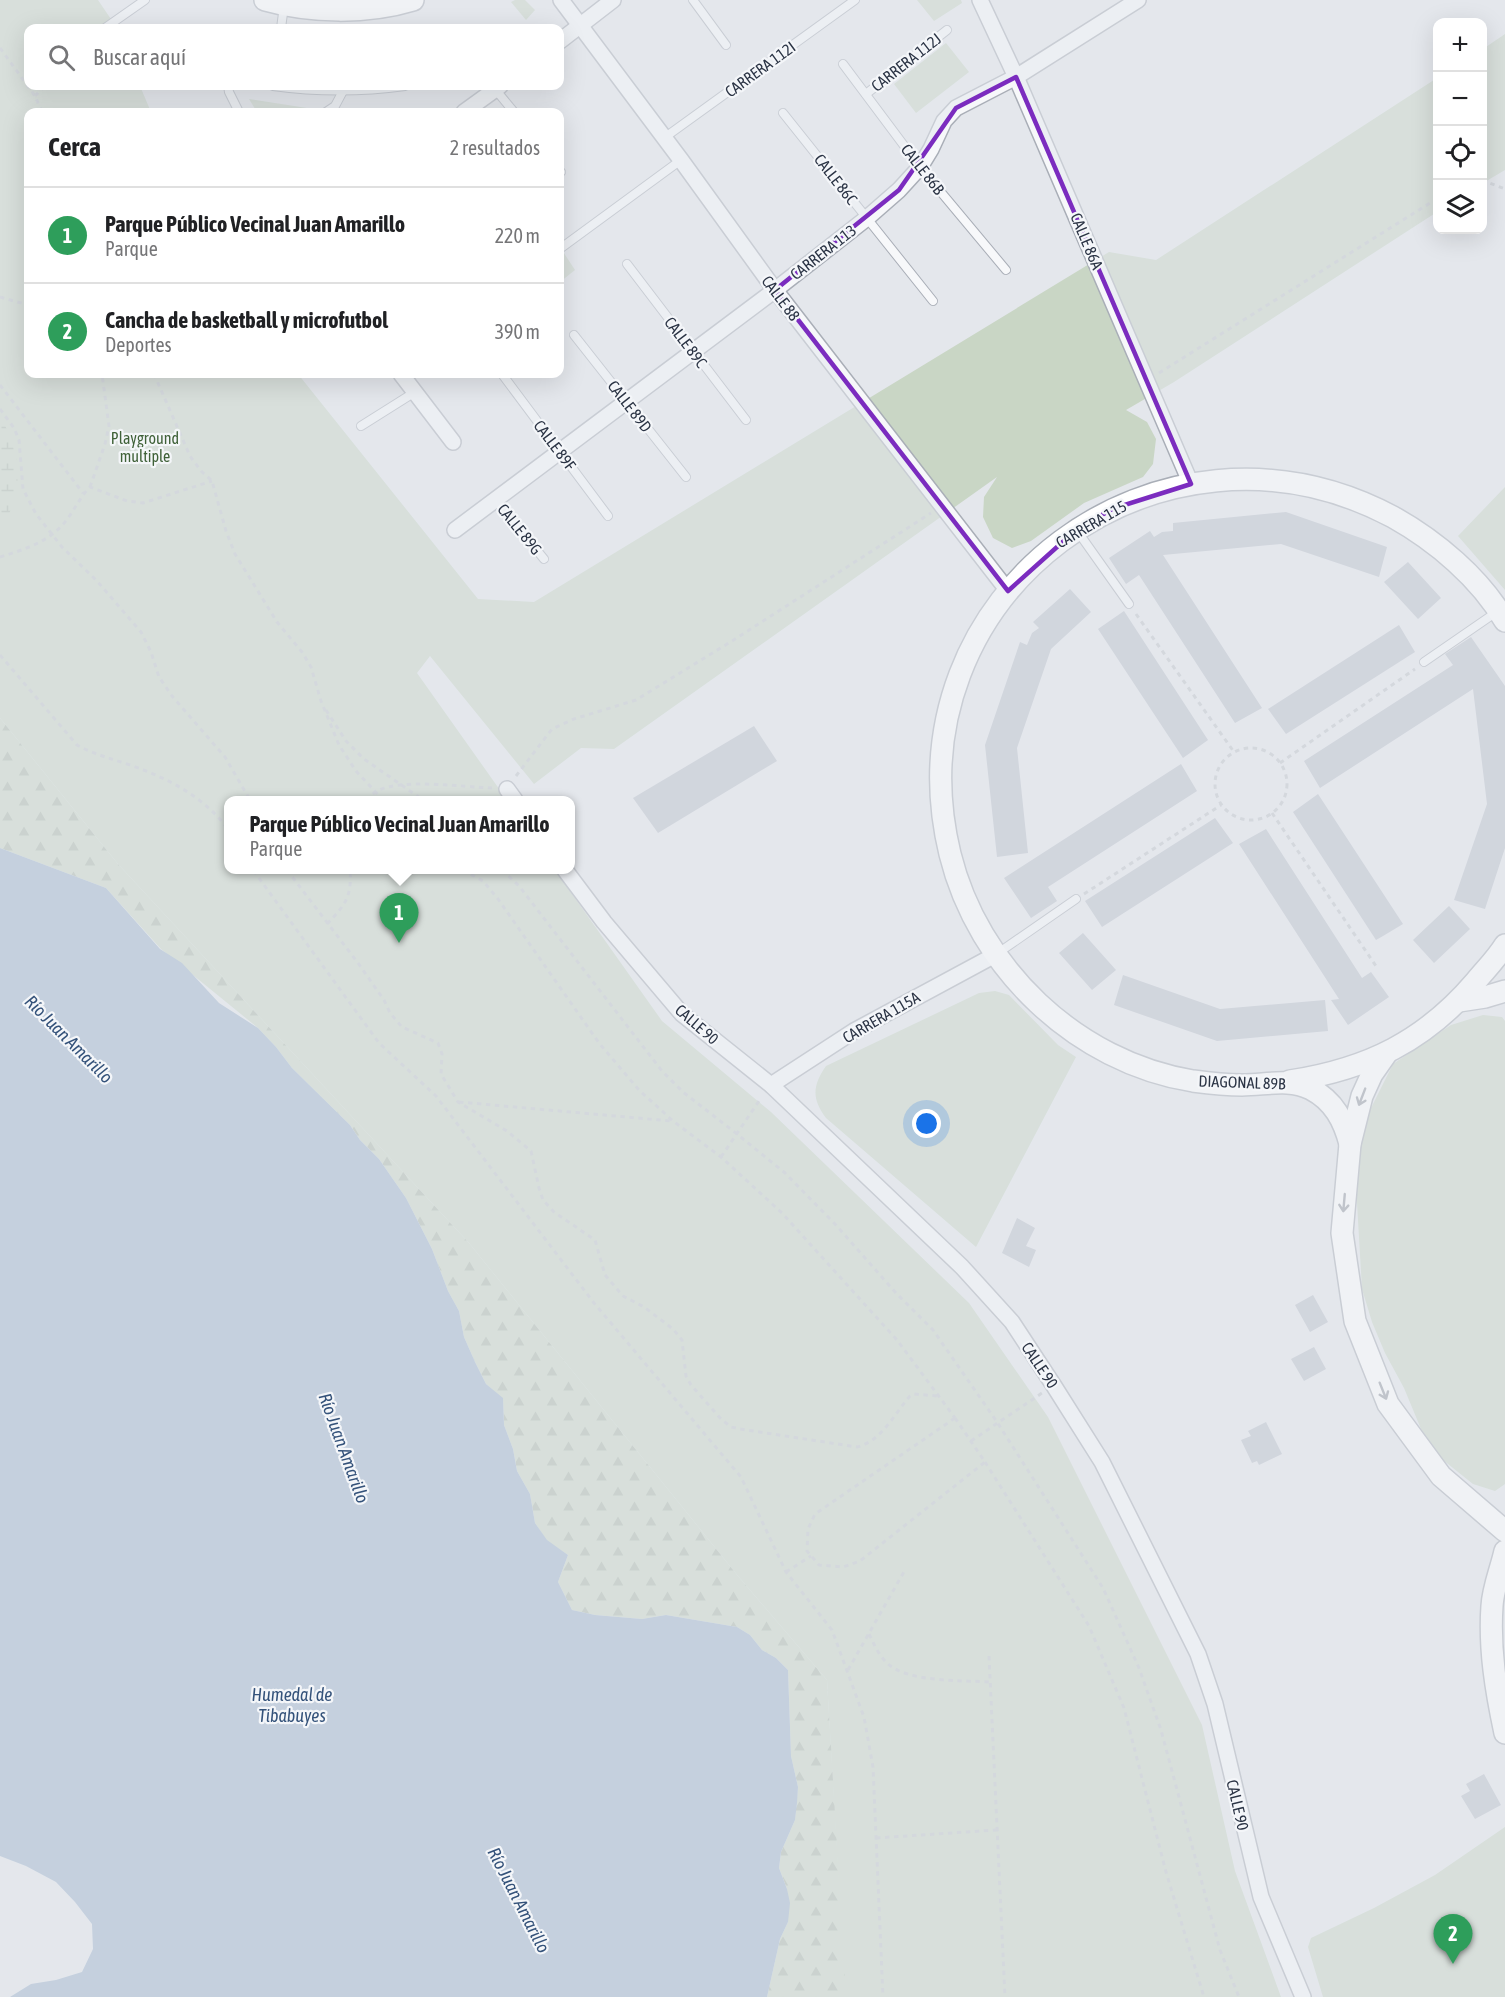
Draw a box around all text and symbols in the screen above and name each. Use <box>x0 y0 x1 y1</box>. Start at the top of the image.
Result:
map controls <box>1433 18 1487 234</box>
button: + <box>1433 18 1487 72</box>
search box <box>24 24 564 90</box>
street label: CARRERA 112J <box>868 29 944 95</box>
street label: CARRERA 112I <box>721 37 799 101</box>
icon: search <box>45 41 78 74</box>
text: Buscar aquí <box>93 44 186 70</box>
button: − <box>1433 72 1487 126</box>
button: locate <box>1433 126 1487 180</box>
text: Cerca <box>48 132 101 162</box>
text: 2 resultados <box>450 136 540 159</box>
street label: CALLE 86B <box>898 140 949 198</box>
street label: CALLE 86C <box>811 150 861 208</box>
button: layers <box>1433 180 1487 234</box>
street label: CALLE 86A <box>1067 210 1107 272</box>
text: Parque Público Vecinal Juan Amarillo <box>105 211 405 237</box>
street label: CARRERA 113 <box>787 221 859 283</box>
text: 1 <box>63 224 72 247</box>
text: 220 m <box>495 224 540 247</box>
text: Parque <box>105 237 158 260</box>
street label: CALLE 88 <box>758 272 804 324</box>
text: Cancha de basketball y microfutbol <box>105 307 388 333</box>
street label: CALLE 89C <box>661 313 711 371</box>
text: 2 <box>63 320 72 343</box>
text: 390 m <box>495 320 540 343</box>
text: Deportes <box>105 333 172 356</box>
street label: CALLE 89D <box>604 377 656 435</box>
street label: CALLE 89F <box>530 416 580 474</box>
park label: Playground multiple <box>111 429 179 466</box>
street label: CARRERA 115 <box>1053 497 1129 551</box>
street label: CALLE 89G <box>494 500 546 558</box>
popup <box>224 796 575 874</box>
text: Parque Público Vecinal Juan Amarillo <box>249 811 550 837</box>
text: Parque <box>249 837 302 860</box>
pin: 1 <box>380 894 418 943</box>
street label: CARRERA 115A <box>839 988 923 1046</box>
water label: Río Juan Amarillo <box>21 991 117 1087</box>
street label: CALLE 90 <box>672 1000 722 1048</box>
street label: DIAGONAL 89B <box>1198 1071 1286 1093</box>
one-way arrow <box>1356 1087 1367 1106</box>
your location <box>912 1109 941 1138</box>
one-way arrow <box>1338 1192 1349 1212</box>
street label: CALLE 90 <box>1018 1339 1062 1391</box>
one-way arrow <box>1378 1381 1389 1400</box>
water label: Río Juan Amarillo <box>314 1390 374 1506</box>
water label: Humedal de Tibabuyes <box>252 1684 332 1726</box>
street label: CALLE 90 <box>1223 1778 1253 1832</box>
water label: Río Juan Amarillo <box>483 1844 555 1956</box>
pin: 2 <box>1434 1914 1472 1964</box>

